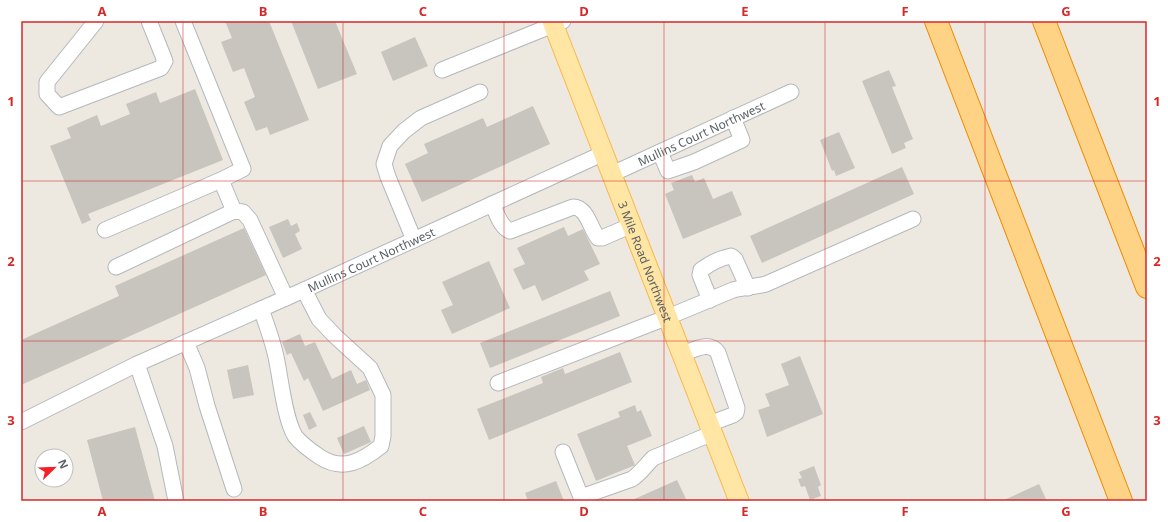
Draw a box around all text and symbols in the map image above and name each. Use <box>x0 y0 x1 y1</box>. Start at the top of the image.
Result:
text: A <box>98 2 107 20</box>
text: B <box>259 2 267 20</box>
text: C <box>419 2 427 20</box>
text: D <box>579 2 589 20</box>
text: E <box>741 2 749 20</box>
text: F <box>901 2 909 20</box>
text: G <box>1061 2 1071 20</box>
text: 1 <box>7 92 15 110</box>
text: 1 <box>1153 92 1161 110</box>
street label: Mullins Court Northwest <box>635 96 768 170</box>
street label: 3 Mile Road Northwest <box>614 198 677 325</box>
street label: Mullins Court Northwest <box>305 223 438 296</box>
text: 2 <box>7 252 15 270</box>
text: 2 <box>1153 252 1161 270</box>
text: 3 <box>7 411 15 429</box>
text: 3 <box>1153 411 1161 429</box>
north arrow <box>34 448 74 488</box>
text: N <box>55 457 72 471</box>
text: A <box>98 502 107 520</box>
text: B <box>259 502 267 520</box>
text: C <box>419 502 427 520</box>
text: D <box>579 502 589 520</box>
text: E <box>741 502 749 520</box>
text: F <box>901 502 909 520</box>
text: G <box>1061 502 1071 520</box>

